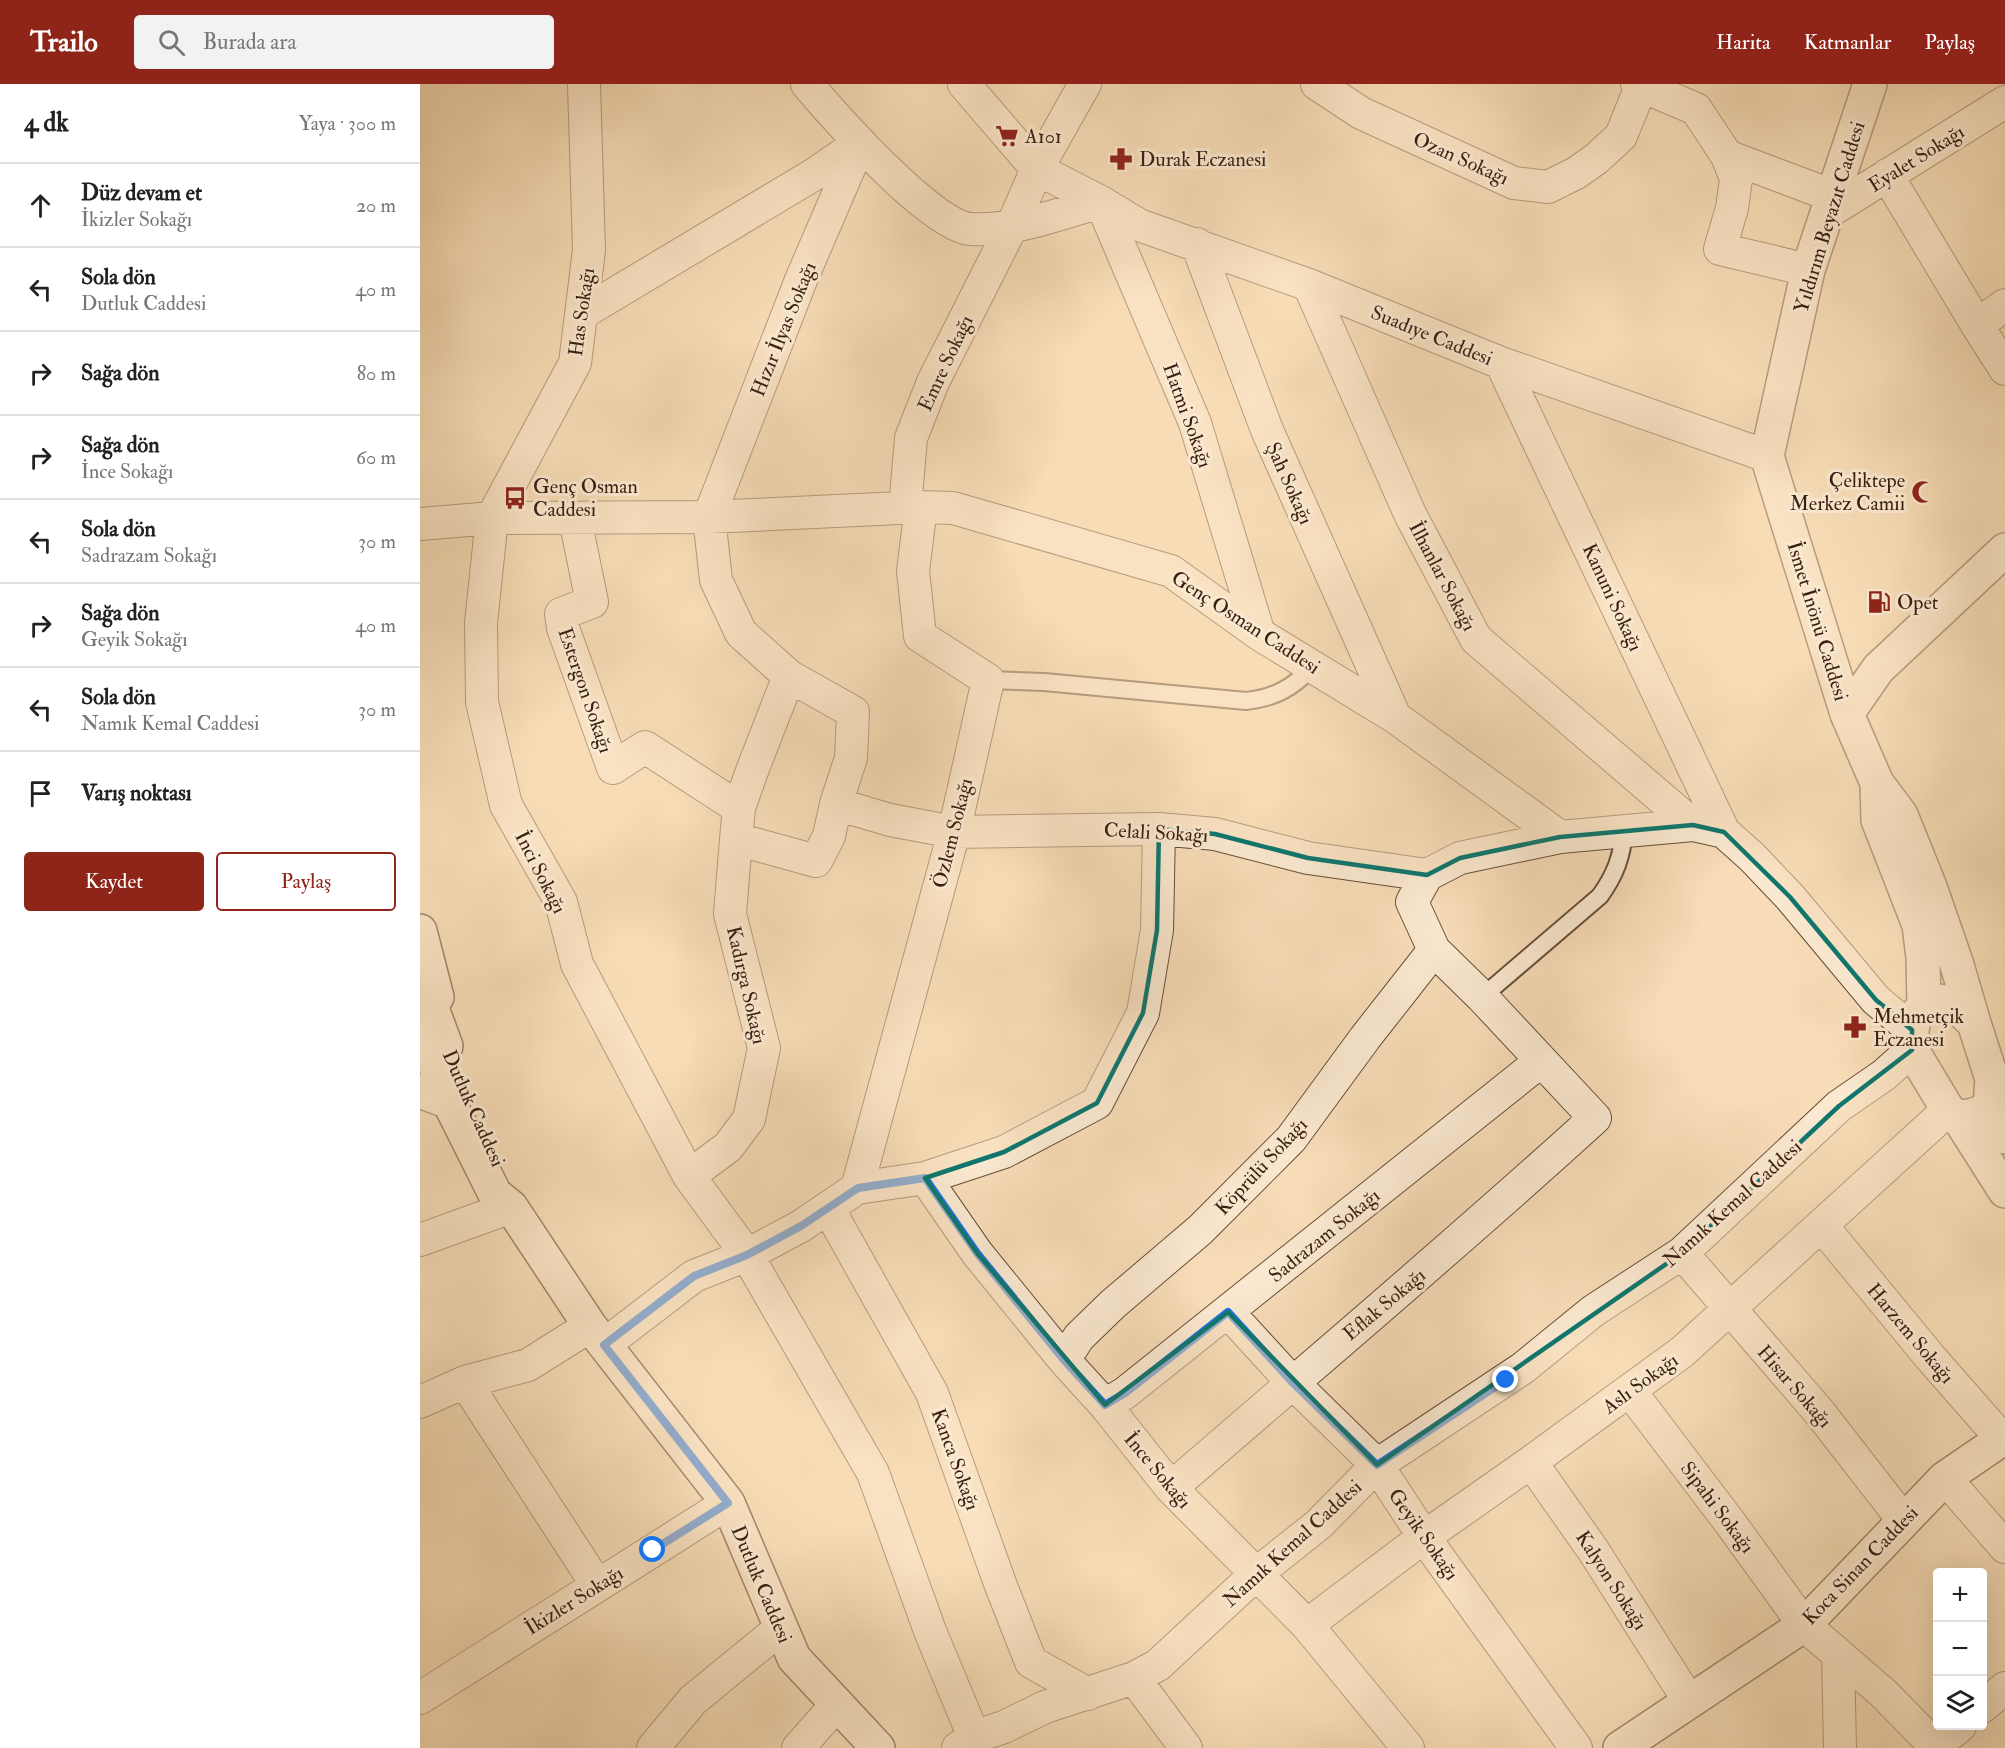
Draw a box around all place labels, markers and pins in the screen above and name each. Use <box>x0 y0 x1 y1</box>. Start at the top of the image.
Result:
supermarket icon: A101 <box>994 123 1020 149</box>
place label: A101 <box>1024 124 1062 149</box>
pharmacy icon: Durak Eczanesi <box>1108 146 1134 172</box>
place label: Durak Eczanesi <box>1139 147 1266 172</box>
place label: Çeliktepe Merkez Camii <box>1790 468 1905 516</box>
place label: Genç Osman Caddesi <box>533 474 638 522</box>
mosque icon: Çeliktepe Merkez Camii <box>1910 479 1936 505</box>
bus stop icon: Genç Osman Caddesi <box>502 485 528 511</box>
fuel station icon: Opet <box>1866 589 1892 615</box>
place label: Opet <box>1897 590 1939 616</box>
place label: Mehmetçik Eczanesi <box>1873 1004 1964 1052</box>
pharmacy icon: Mehmetçik Eczanesi <box>1842 1014 1868 1040</box>

